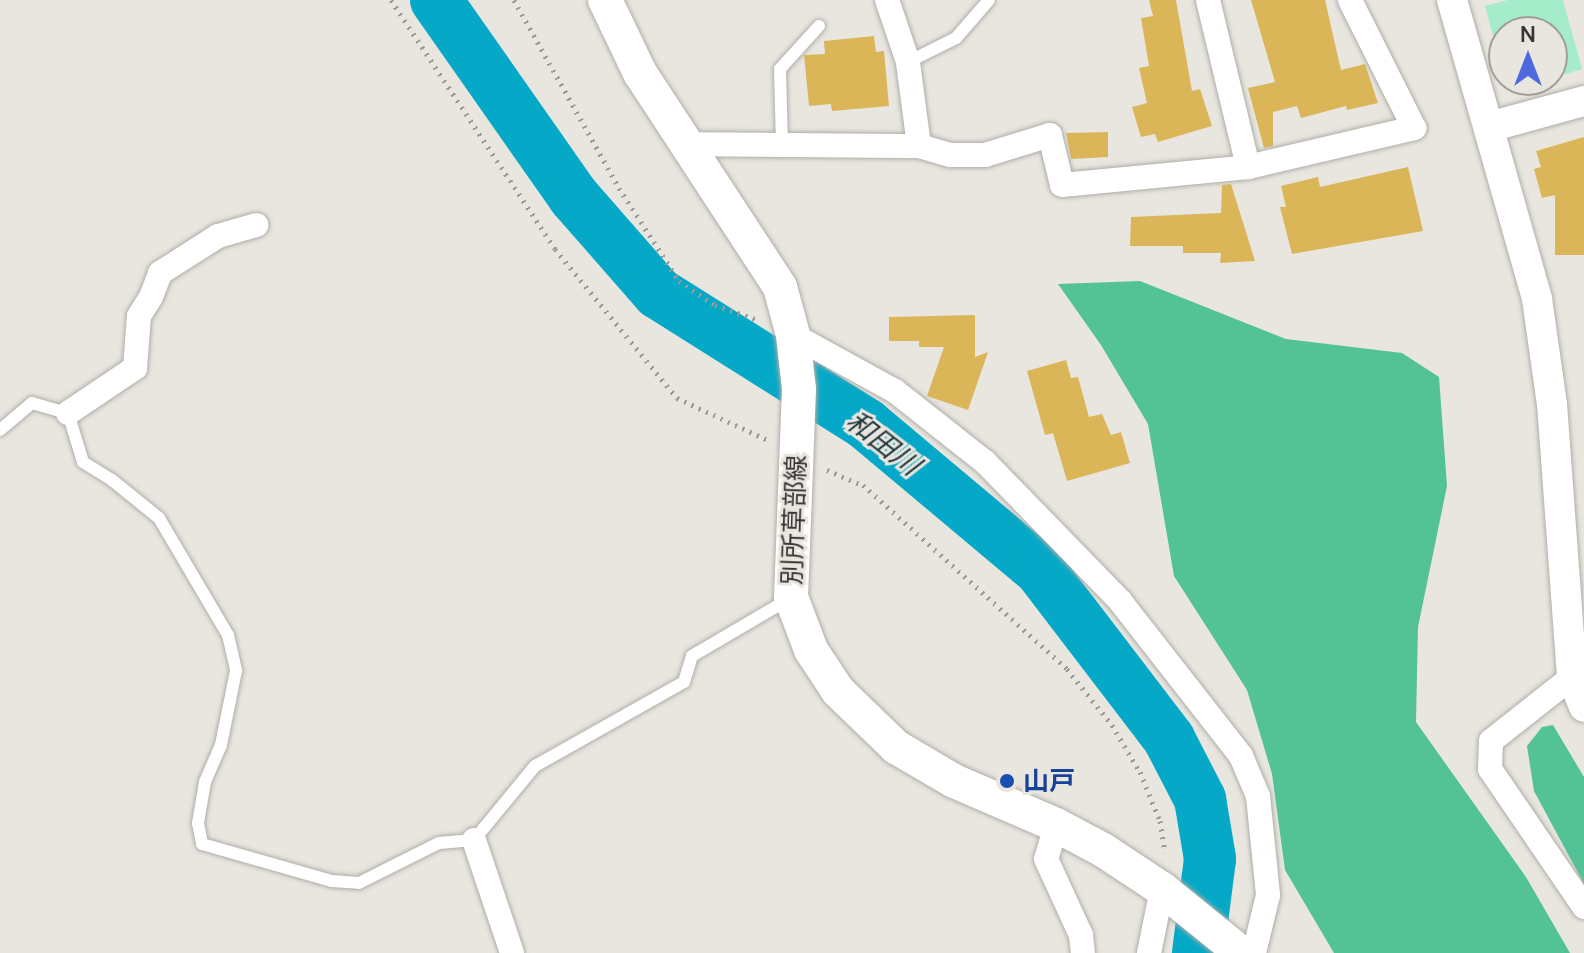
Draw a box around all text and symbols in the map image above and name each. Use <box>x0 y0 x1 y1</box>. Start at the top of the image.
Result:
north arrow <box>1488 16 1568 96</box>
text: N <box>1520 19 1536 49</box>
water label: 和田川 <box>841 403 927 481</box>
street label: 別所草部線 <box>776 454 812 586</box>
place label: 山戸 <box>1023 765 1075 797</box>
marker: 山戸 <box>998 772 1016 790</box>

